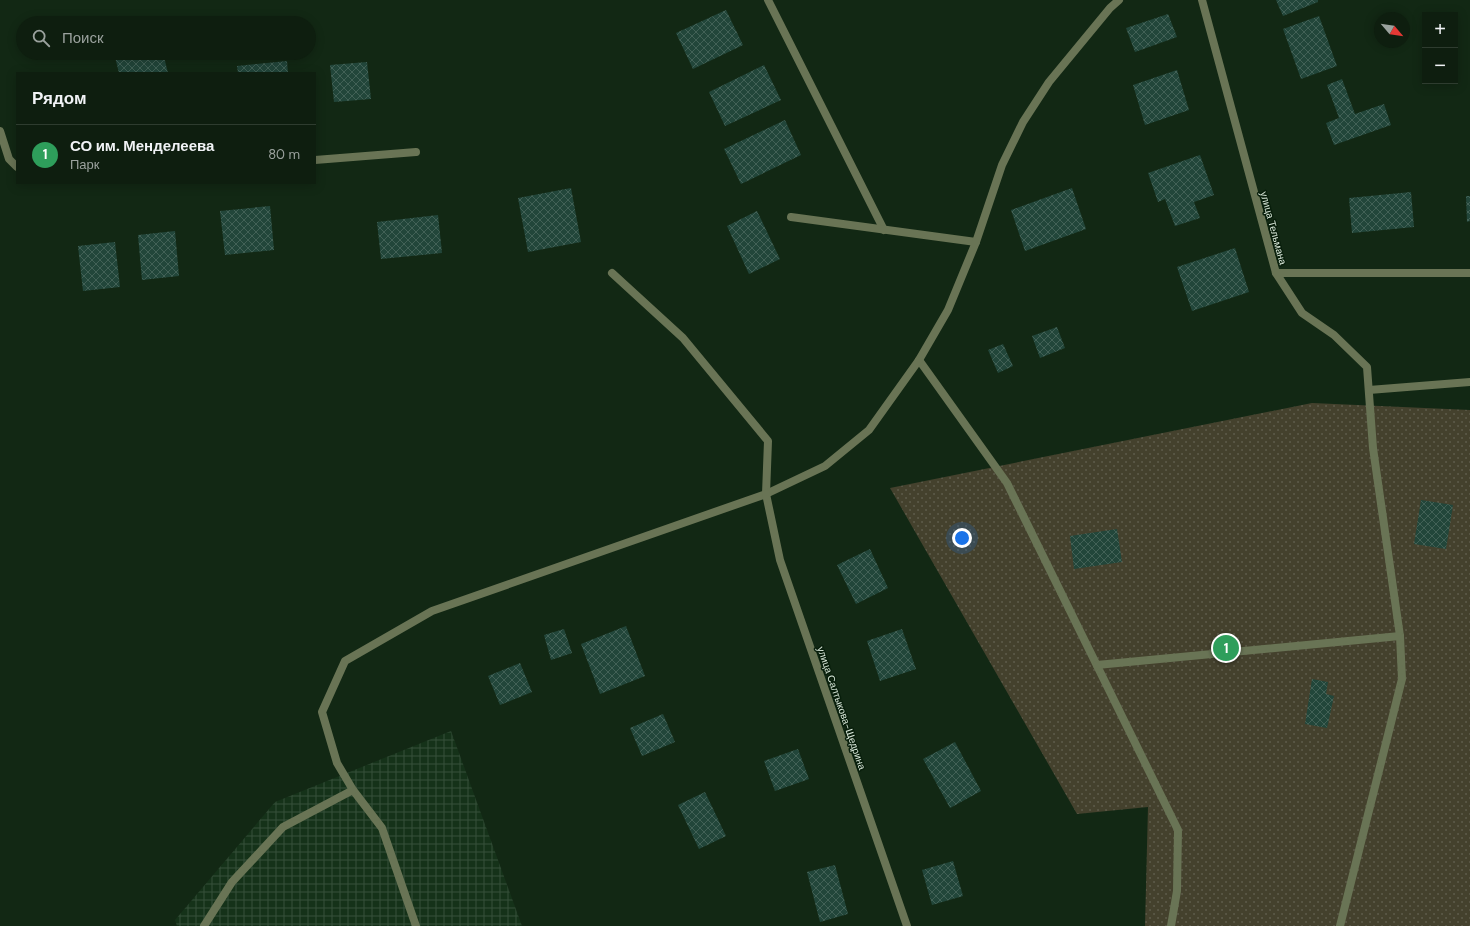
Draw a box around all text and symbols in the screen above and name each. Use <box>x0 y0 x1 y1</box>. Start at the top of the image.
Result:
north arrow <box>1374 12 1410 48</box>
map controls <box>1422 12 1458 84</box>
button: + <box>1422 12 1458 48</box>
search box <box>16 16 316 60</box>
icon: search <box>30 27 52 49</box>
text: Поиск <box>62 28 104 48</box>
button: − <box>1422 48 1458 84</box>
text: Рядом <box>32 87 87 109</box>
text: СО им. Менделеева <box>70 136 214 156</box>
text: 1 <box>43 146 47 163</box>
text: 80 m <box>268 146 300 163</box>
text: Парк <box>70 156 100 173</box>
street label: улица Тельмана <box>1257 190 1290 267</box>
your location <box>952 528 972 548</box>
pin: 1 <box>1213 633 1239 663</box>
street label: улица Салтыкова-Щедрина <box>814 645 869 772</box>

